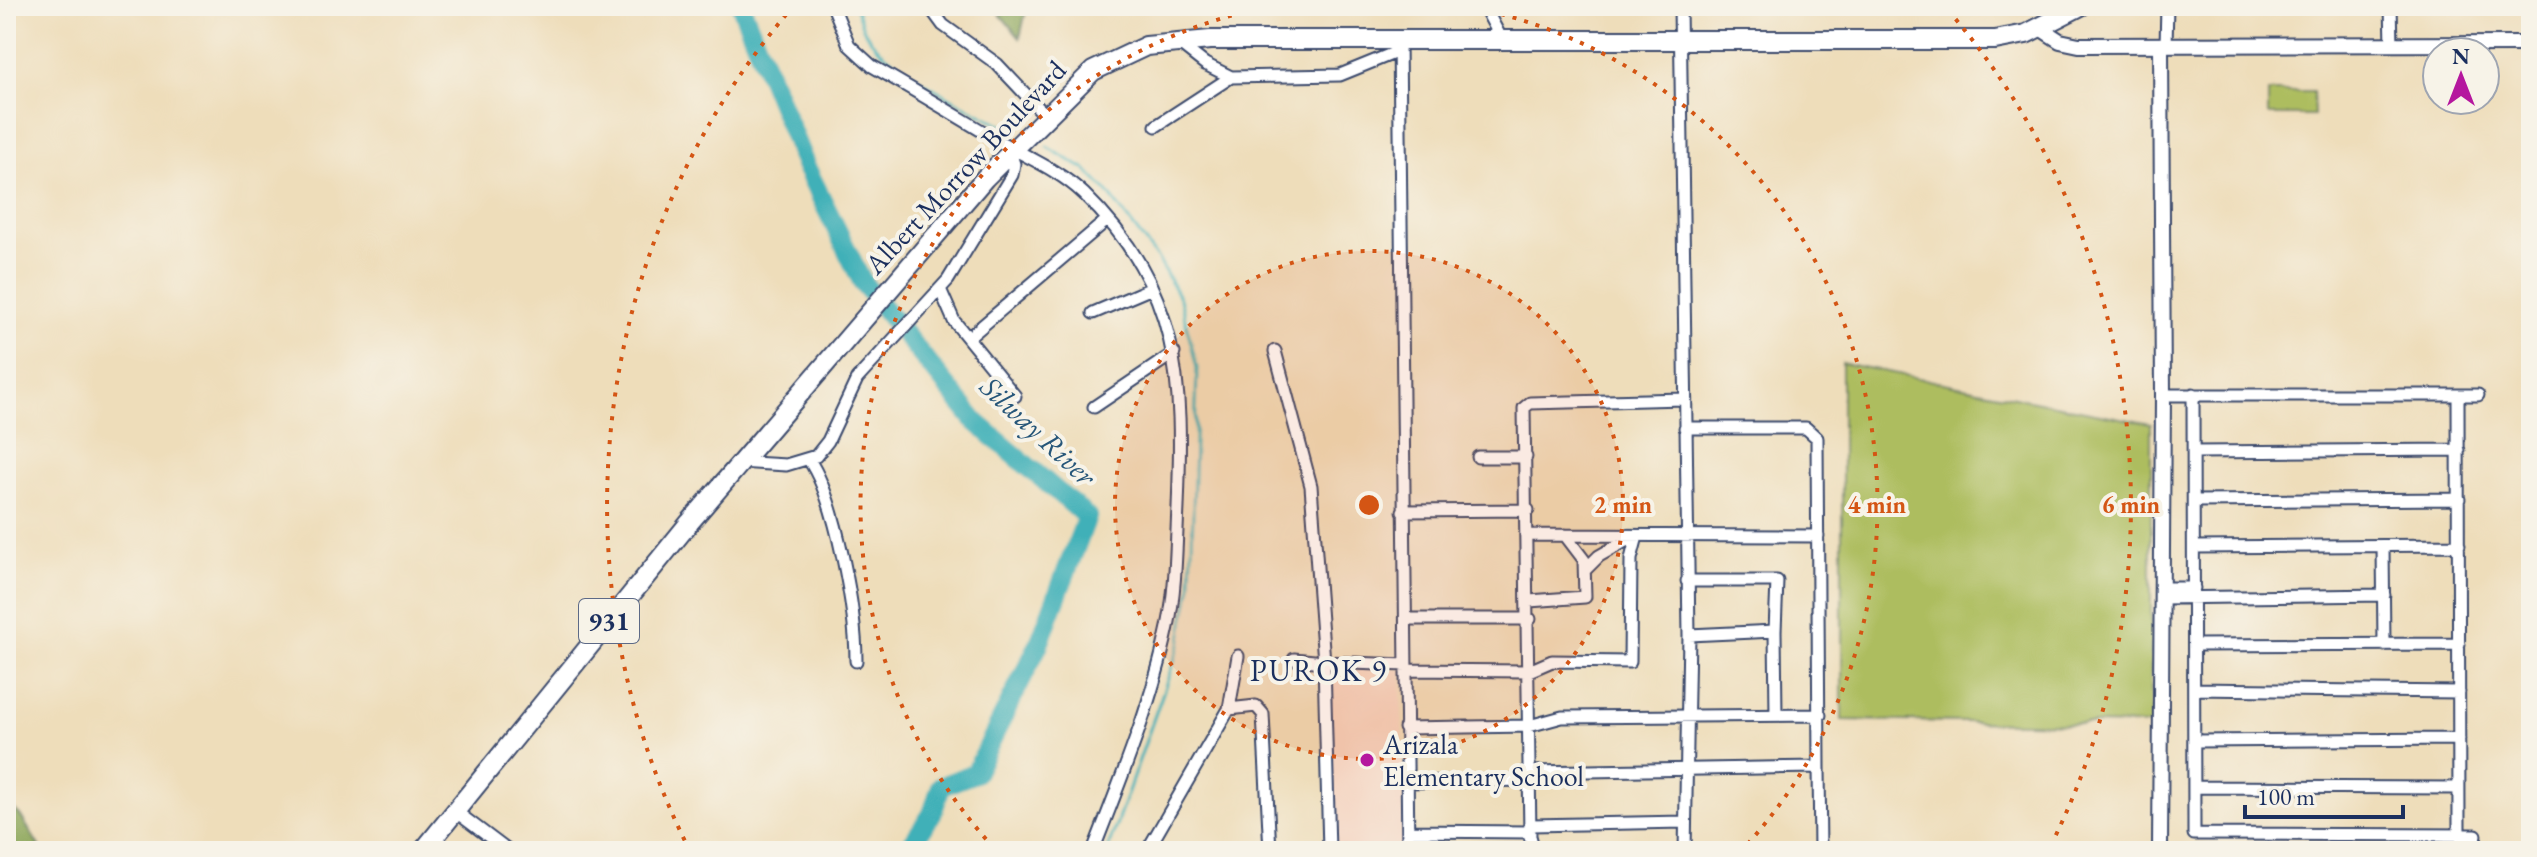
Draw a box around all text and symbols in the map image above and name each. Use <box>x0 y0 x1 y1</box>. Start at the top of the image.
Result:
north arrow <box>2421 36 2501 116</box>
text: N <box>2452 42 2470 71</box>
street label: Albert Morrow Boulevard <box>856 52 1074 282</box>
water label: Silway River <box>971 366 1106 495</box>
text: 2 min <box>1594 489 1653 520</box>
text: 4 min <box>1848 489 1907 520</box>
text: 6 min <box>2102 489 2161 520</box>
centre of rings <box>1355 491 1383 519</box>
road number: 931 <box>579 599 639 643</box>
district label: PUROK 9 <box>1250 651 1388 690</box>
place label: Arizala Elementary School <box>1382 726 1584 794</box>
marker: Arizala Elementary School <box>1358 751 1376 769</box>
scale bar <box>2245 769 2403 819</box>
text: 100 m <box>2257 781 2315 812</box>

